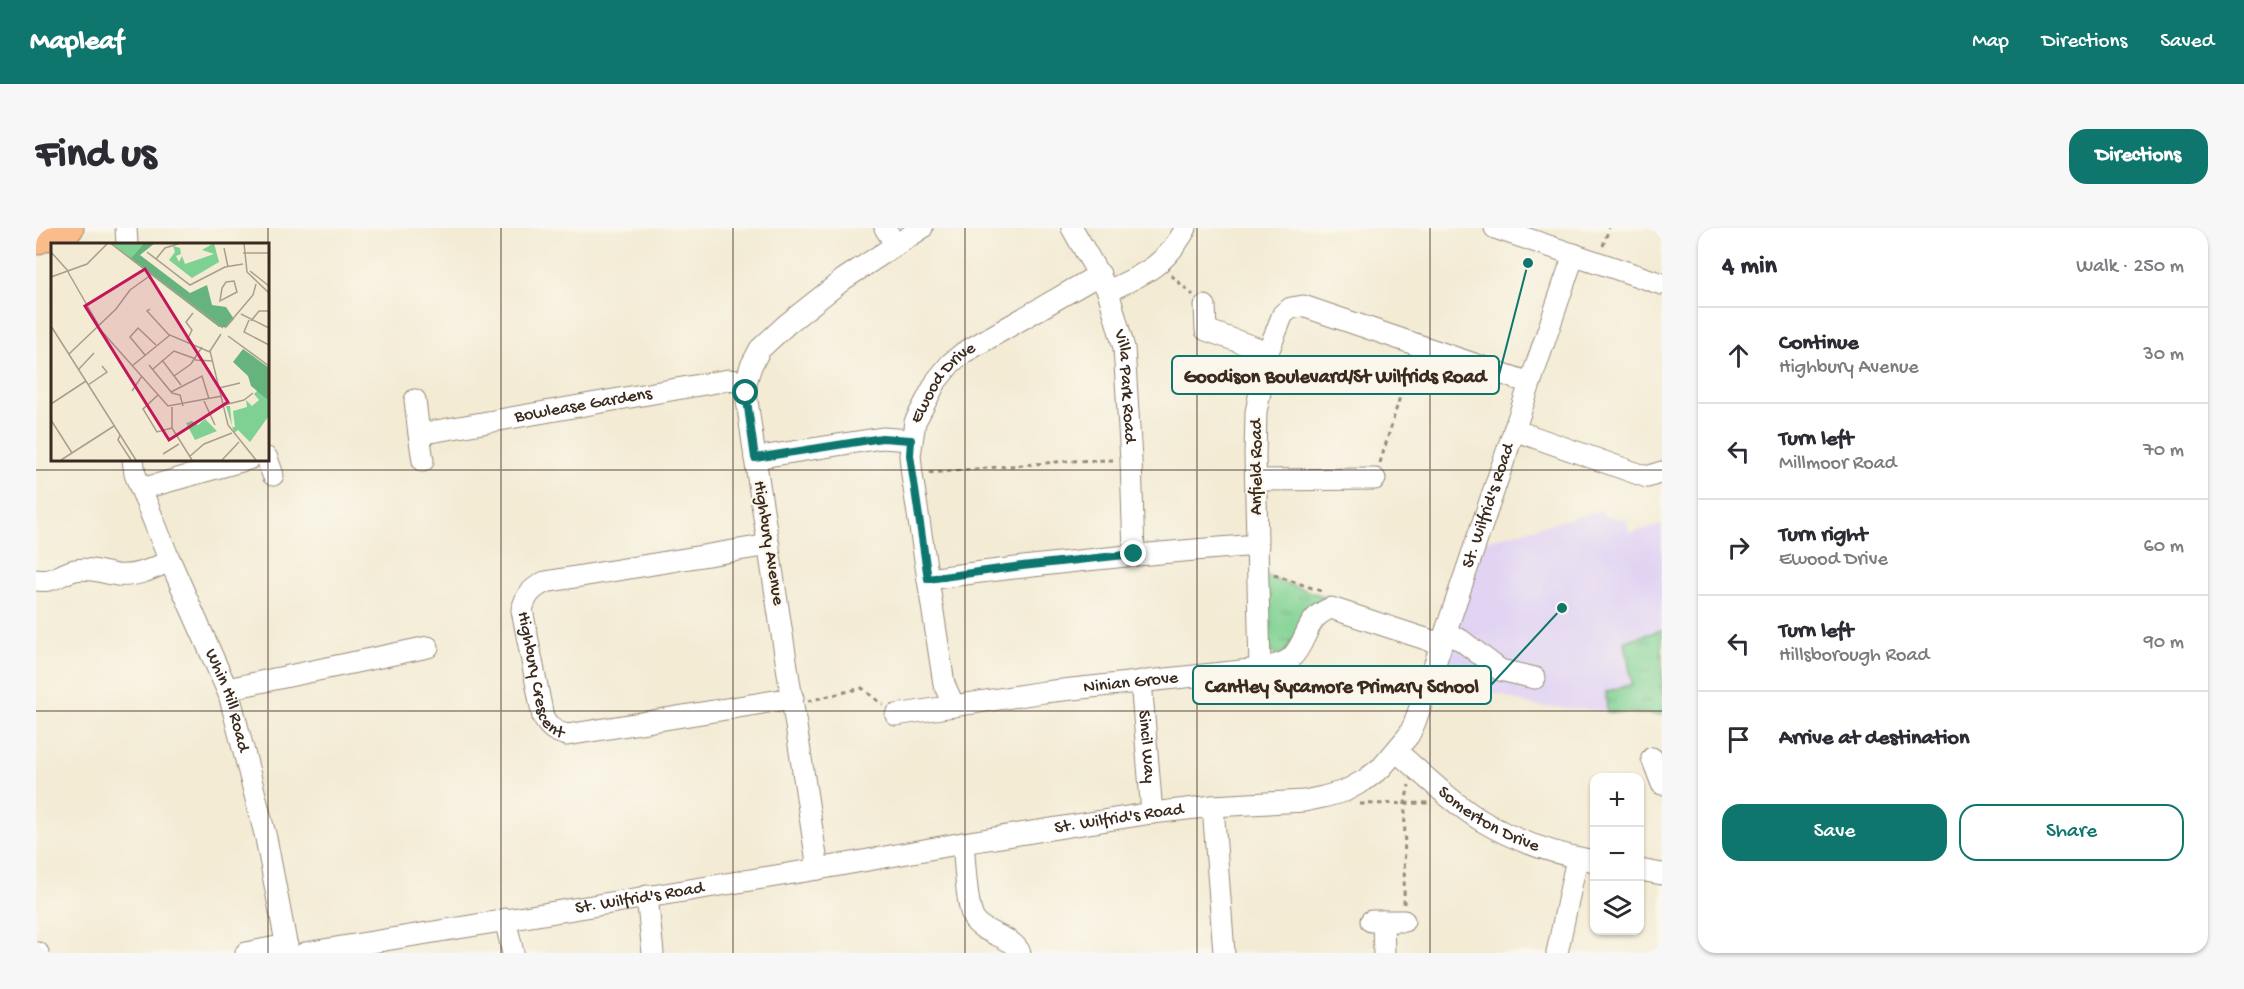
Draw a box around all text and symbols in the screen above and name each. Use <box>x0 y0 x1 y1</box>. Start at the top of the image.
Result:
text: Mapleaf <box>30 26 124 59</box>
text: Map <box>1972 30 2009 55</box>
text: Directions <box>2042 30 2127 55</box>
text: Saved <box>2160 30 2214 55</box>
button: Directions <box>2069 129 2208 184</box>
text: Find us <box>36 132 156 181</box>
inset map <box>51 243 268 460</box>
text: 4 min <box>1722 252 1777 283</box>
text: Walk · 250 m <box>2076 256 2184 279</box>
street label: Villa Park Road <box>1109 326 1141 445</box>
text: Continue <box>1779 331 1859 357</box>
street label: Ewood Drive <box>906 337 980 427</box>
icon: ahead <box>1722 339 1755 372</box>
text: 30 m <box>2143 344 2184 367</box>
callout: Goodison Boulevard/St Wilfrids Road <box>1172 356 1499 394</box>
text: Highbury Avenue <box>1779 357 1919 380</box>
text: Goodison Boulevard/St Wilfrids Road <box>1184 367 1489 390</box>
route start <box>732 379 758 405</box>
street label: Bowlease Gardens <box>512 383 655 428</box>
street label: Anfield Road <box>1247 418 1268 515</box>
text: Turn left <box>1779 427 1853 453</box>
icon: left <box>1722 435 1755 468</box>
street label: St. Wilfrid's Road <box>1458 440 1520 571</box>
text: 70 m <box>2143 440 2184 463</box>
text: Millmoor Road <box>1779 453 1896 476</box>
street label: Highbury Avenue <box>748 479 788 607</box>
text: Turn right <box>1779 523 1867 549</box>
icon: right <box>1722 531 1755 564</box>
text: 60 m <box>2144 536 2184 559</box>
route end <box>1120 540 1146 566</box>
text: Ewood Drive <box>1779 549 1888 572</box>
street label: Highbury Crescent <box>512 610 569 745</box>
text: Turn left <box>1779 619 1853 645</box>
icon: left <box>1722 627 1755 660</box>
text: 90 m <box>2144 632 2184 655</box>
text: Hillsborough Road <box>1779 645 1929 668</box>
street label: Whin Hill Road <box>200 646 254 755</box>
callout: Cantley Sycamore Primary School <box>1193 666 1491 704</box>
street label: Ninian Grove <box>1082 667 1180 698</box>
text: Cantley Sycamore Primary School <box>1204 677 1480 700</box>
street label: Sincil Way <box>1133 709 1160 784</box>
icon: arrive <box>1722 723 1755 756</box>
text: Arrive at destination <box>1779 726 1969 752</box>
map controls <box>1590 773 1644 935</box>
button: + <box>1590 773 1644 827</box>
street label: Somerton Drive <box>1433 782 1543 857</box>
street label: St. Wilfrid's Road <box>1053 799 1186 839</box>
button: Save <box>1722 804 1947 861</box>
button: Share <box>1959 804 2184 861</box>
button: − <box>1590 827 1644 881</box>
street label: St. Wilfrid's Road <box>574 877 707 919</box>
button: layers <box>1590 881 1644 935</box>

